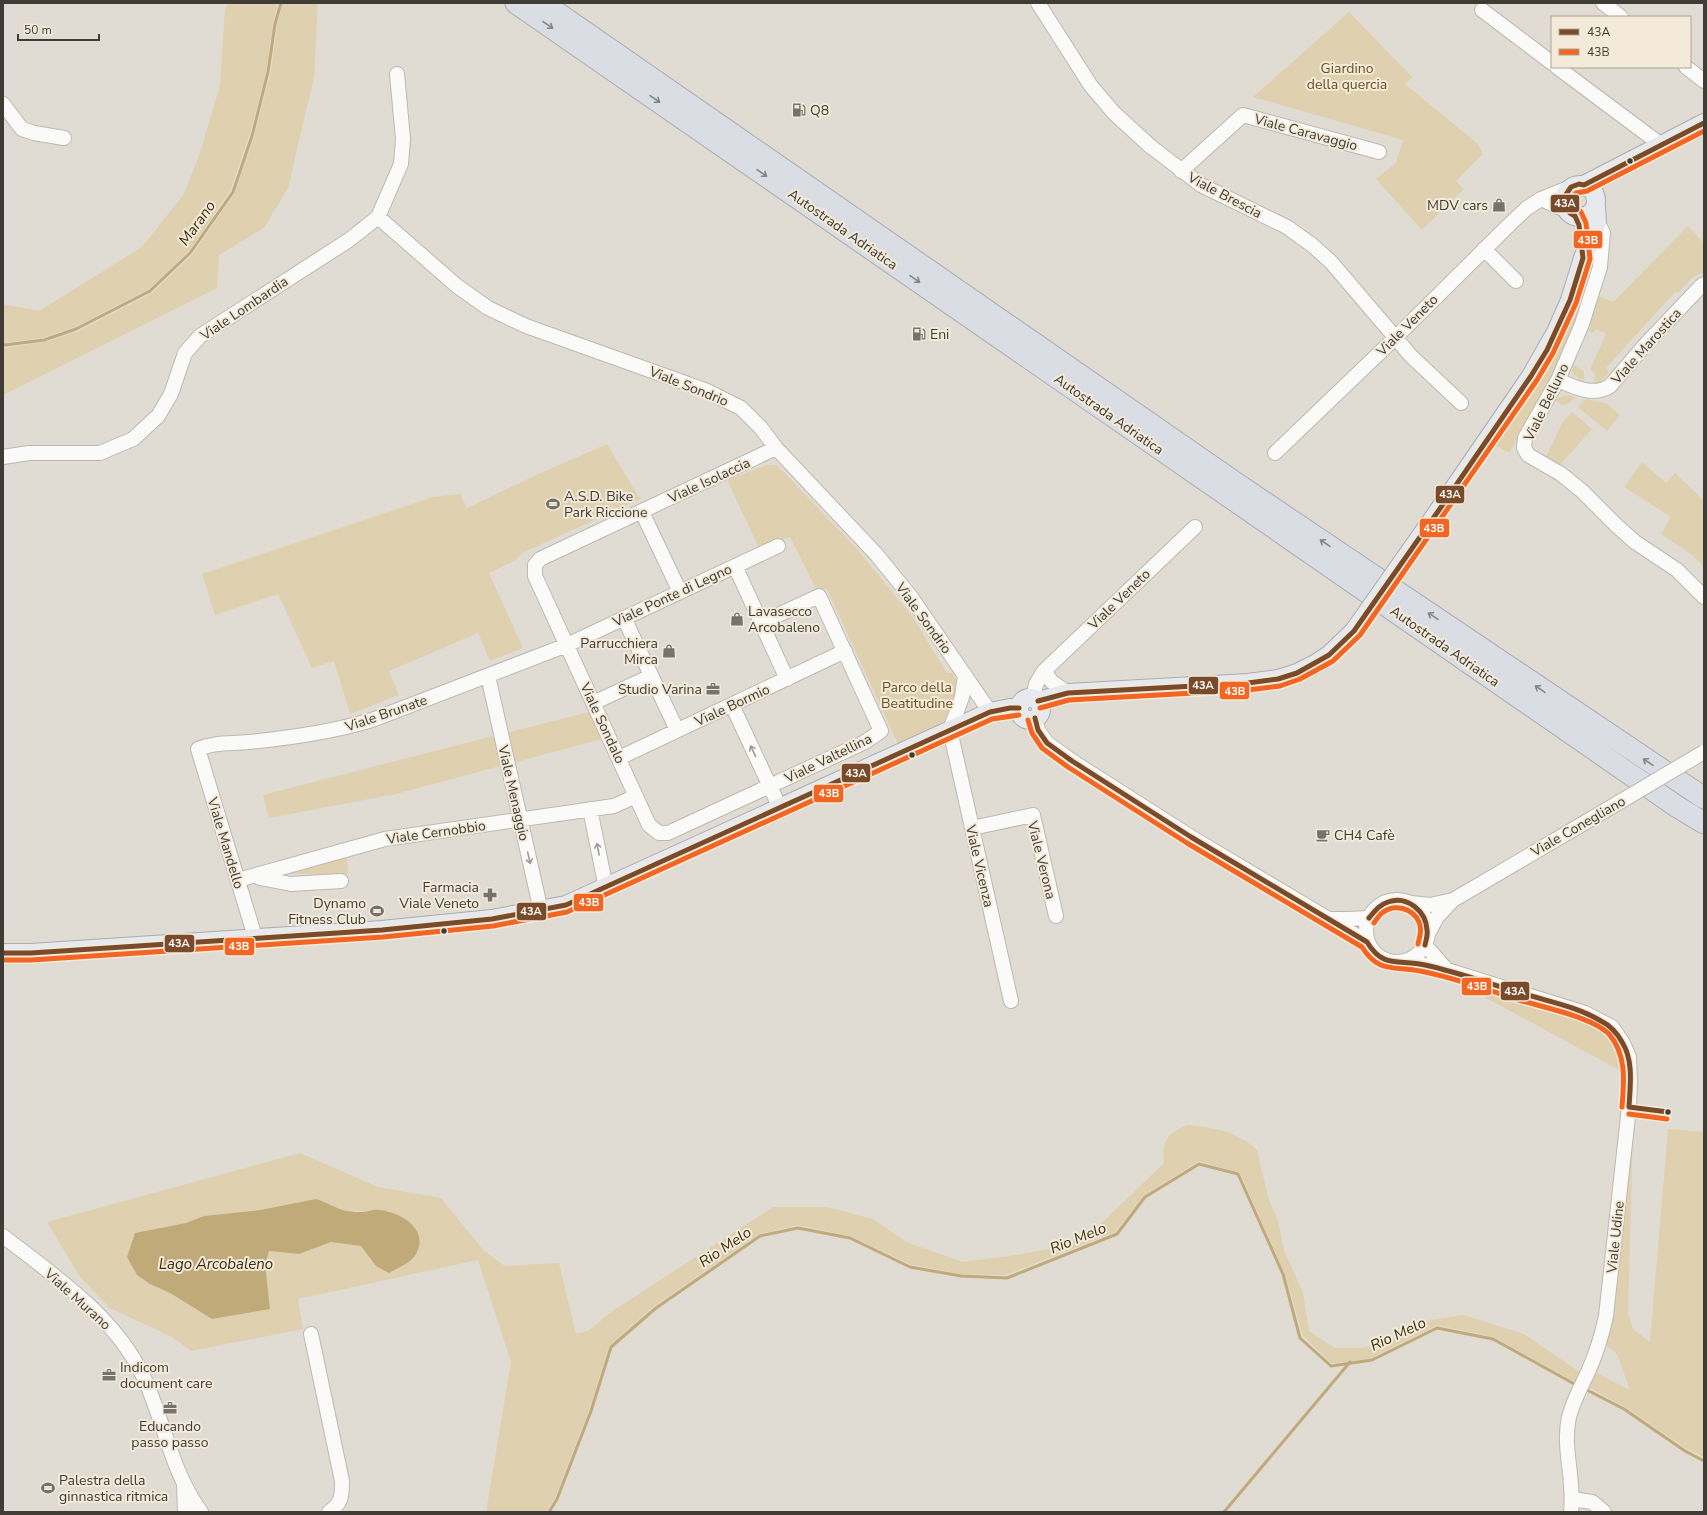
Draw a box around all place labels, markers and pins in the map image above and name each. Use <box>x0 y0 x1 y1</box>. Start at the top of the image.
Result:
place label: Q8 <box>810 101 829 120</box>
fuel station icon: Q8 <box>791 102 807 118</box>
unlabelled marker <box>1625 156 1635 166</box>
place label: MDV cars <box>1427 196 1488 215</box>
shop icon: MDV cars <box>1491 197 1507 213</box>
place label: Eni <box>930 325 949 344</box>
fuel station icon: Eni <box>911 326 927 342</box>
place label: A.S.D. Bike Park Riccione <box>564 487 647 522</box>
sports icon: A.S.D. Bike Park Riccione <box>545 496 561 512</box>
place label: Lavasecco Arcobaleno <box>748 602 820 637</box>
shop icon: Lavasecco Arcobaleno <box>729 611 745 627</box>
place label: Parrucchiera Mirca <box>580 634 658 669</box>
shop icon: Parrucchiera Mirca <box>661 643 677 659</box>
place label: Studio Varina <box>618 680 702 699</box>
office icon: Studio Varina <box>705 681 721 697</box>
unlabelled marker <box>907 750 917 760</box>
place label: CH4 Cafè <box>1334 826 1395 845</box>
cafe icon: CH4 Cafè <box>1315 827 1331 843</box>
place label: Farmacia Viale Veneto <box>398 878 479 913</box>
pharmacy icon: Farmacia Viale Veneto <box>482 887 498 903</box>
place label: Dynamo Fitness Club <box>288 894 366 929</box>
sports icon: Dynamo Fitness Club <box>369 903 385 919</box>
unlabelled marker <box>439 926 449 936</box>
unlabelled marker <box>1663 1107 1673 1117</box>
place label: Indicom document care <box>120 1358 212 1393</box>
office icon: Indicom document care <box>101 1367 117 1383</box>
office icon: Educando passo passo <box>162 1400 178 1416</box>
place label: Educando passo passo <box>131 1417 209 1452</box>
place label: Palestra della ginnastica ritmica <box>59 1471 168 1506</box>
sports icon: Palestra della ginnastica ritmica <box>40 1480 56 1496</box>

